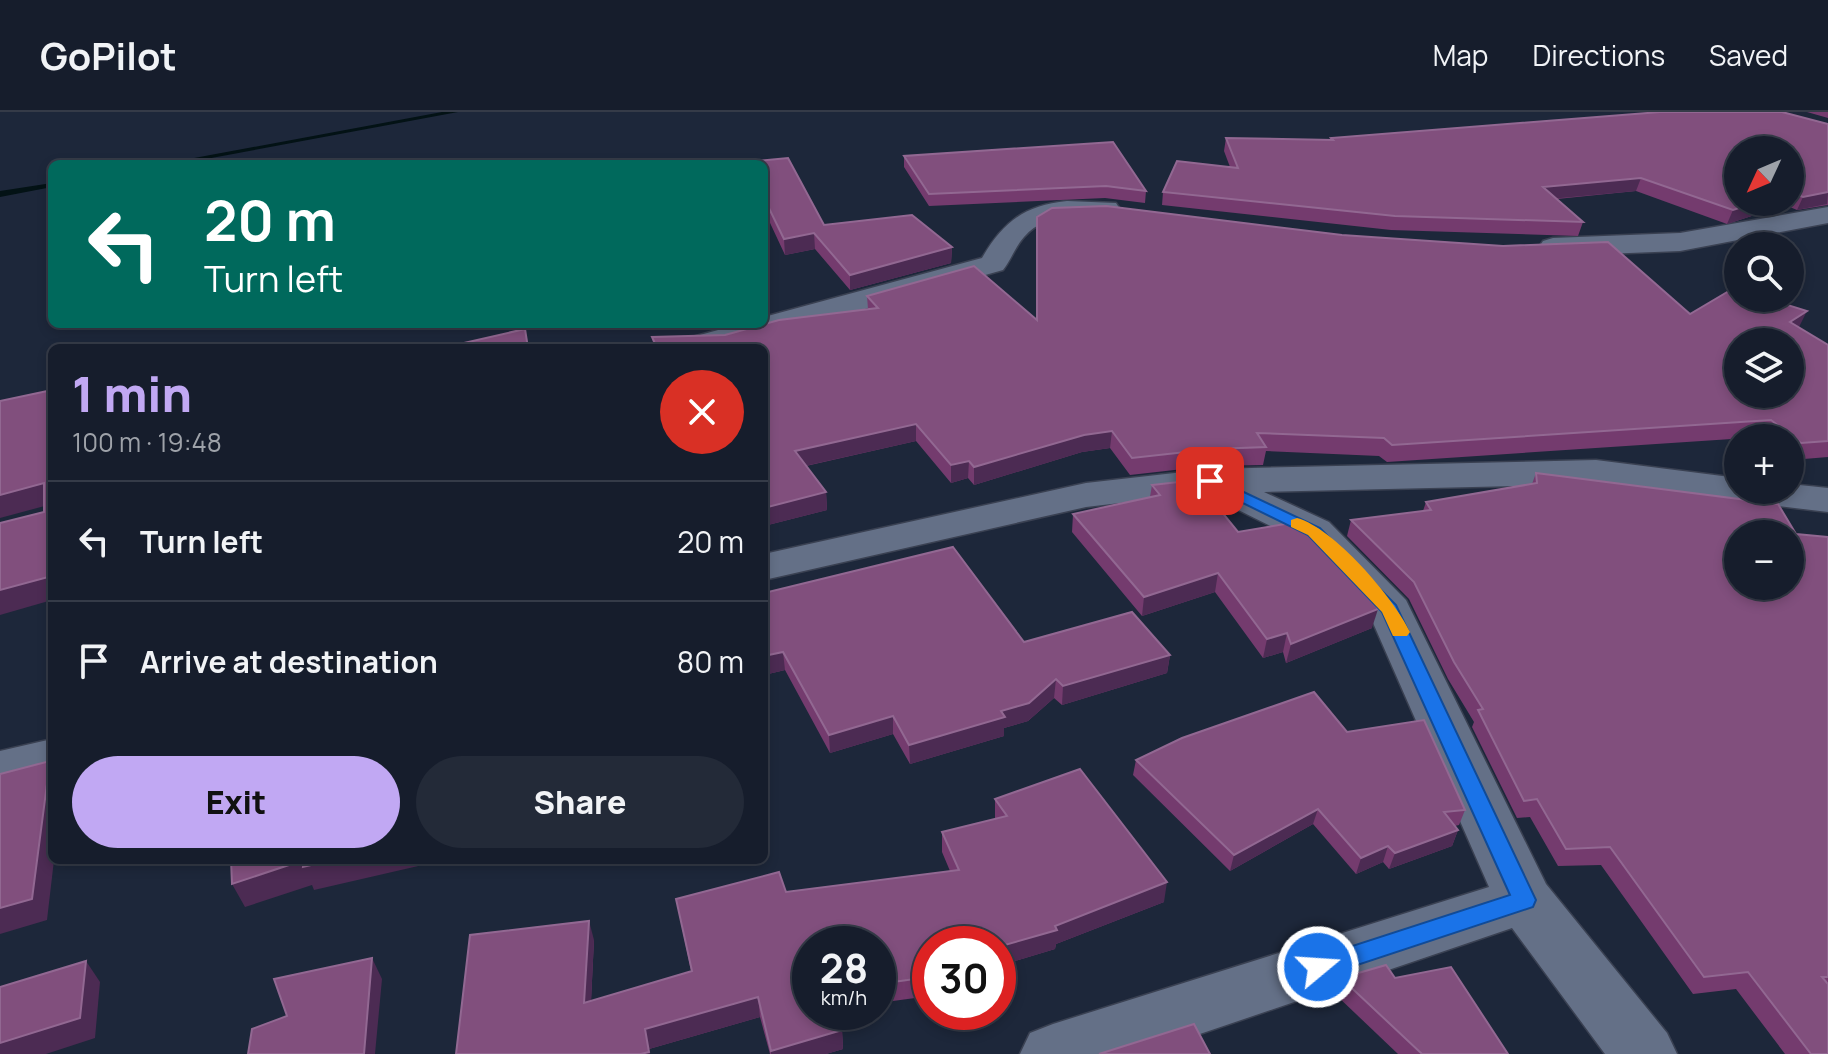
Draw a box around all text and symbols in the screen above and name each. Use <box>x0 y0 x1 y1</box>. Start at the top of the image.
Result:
text: GoPilot <box>40 29 177 81</box>
text: Map <box>1433 36 1488 74</box>
text: Directions <box>1532 36 1665 74</box>
text: Saved <box>1709 36 1788 74</box>
north arrow <box>1724 136 1804 216</box>
map controls <box>1724 136 1804 600</box>
text: 20 m <box>204 181 336 258</box>
icon: left <box>72 192 176 296</box>
button: search <box>1724 232 1804 312</box>
text: Turn left <box>204 254 343 303</box>
button: layers <box>1724 328 1804 408</box>
text: 1 min <box>72 361 192 426</box>
button: close <box>660 370 744 454</box>
text: 100 m · 19:48 <box>72 424 222 460</box>
button: + <box>1724 424 1804 504</box>
pin <box>1176 447 1244 515</box>
icon: arrive <box>1188 459 1232 503</box>
icon: left <box>72 519 116 563</box>
button: − <box>1724 520 1804 600</box>
text: Turn left <box>140 521 263 562</box>
text: 20 m <box>677 521 744 562</box>
icon: arrive <box>72 639 116 683</box>
text: Arrive at destination <box>140 641 438 682</box>
text: 80 m <box>677 641 744 682</box>
button: Exit <box>72 756 400 848</box>
button: Share <box>416 756 744 848</box>
position arrow <box>1276 925 1360 1009</box>
speed limit sign: 30 <box>912 926 1016 1030</box>
text: 28 <box>820 940 868 995</box>
text: km/h <box>821 984 867 1011</box>

